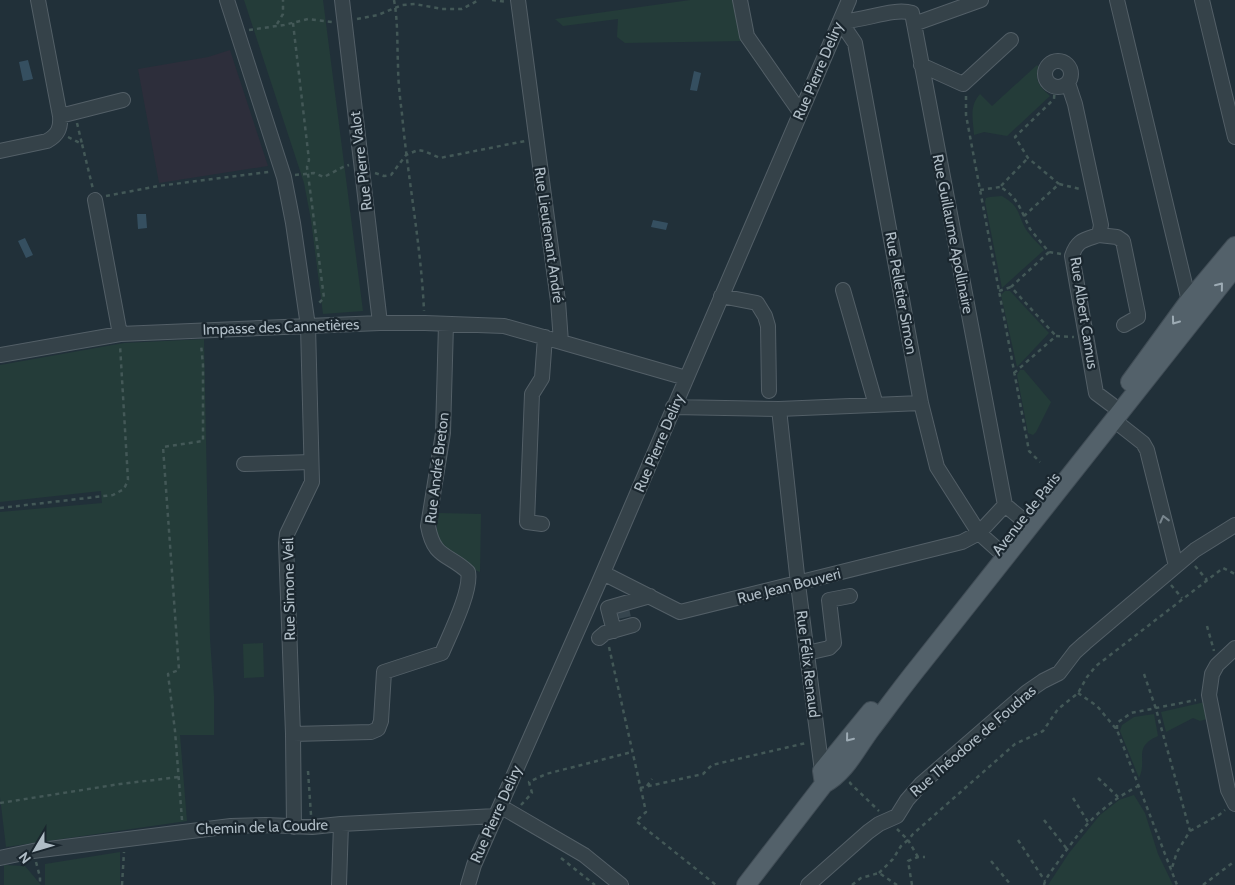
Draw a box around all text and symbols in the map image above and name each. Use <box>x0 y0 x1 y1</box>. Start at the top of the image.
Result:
street label: Rue Pierre Deliry <box>789 19 847 123</box>
street label: Rue Pierre Valot <box>346 110 376 212</box>
street label: Rue Guillaume Apollinaire <box>929 153 977 316</box>
street label: Rue Lieutenant André <box>531 166 567 304</box>
street label: Rue Pelletier Simon <box>881 230 921 356</box>
street label: Rue Albert Camus <box>1066 256 1102 370</box>
one-way arrow <box>1215 282 1224 291</box>
street label: Impasse des Cannetières <box>202 315 360 339</box>
one-way arrow <box>1172 315 1181 325</box>
street label: Rue Pierre Deliry <box>630 391 688 495</box>
street label: Rue André Breton <box>421 411 453 525</box>
street label: Avenue de Paris <box>988 469 1064 559</box>
one-way arrow <box>1160 515 1170 523</box>
street label: Rue Simone Veil <box>279 537 299 641</box>
street label: Rue Jean Bouveri <box>735 564 843 608</box>
street label: Rue Félix Renaud <box>792 609 824 719</box>
street label: Rue Théodore de Foudras <box>906 681 1040 801</box>
one-way arrow <box>846 732 854 741</box>
street label: Rue Pierre Deliry <box>466 762 526 866</box>
street label: Chemin de la Coudre <box>196 816 329 838</box>
north arrow <box>10 825 60 875</box>
text: N <box>15 849 35 867</box>

